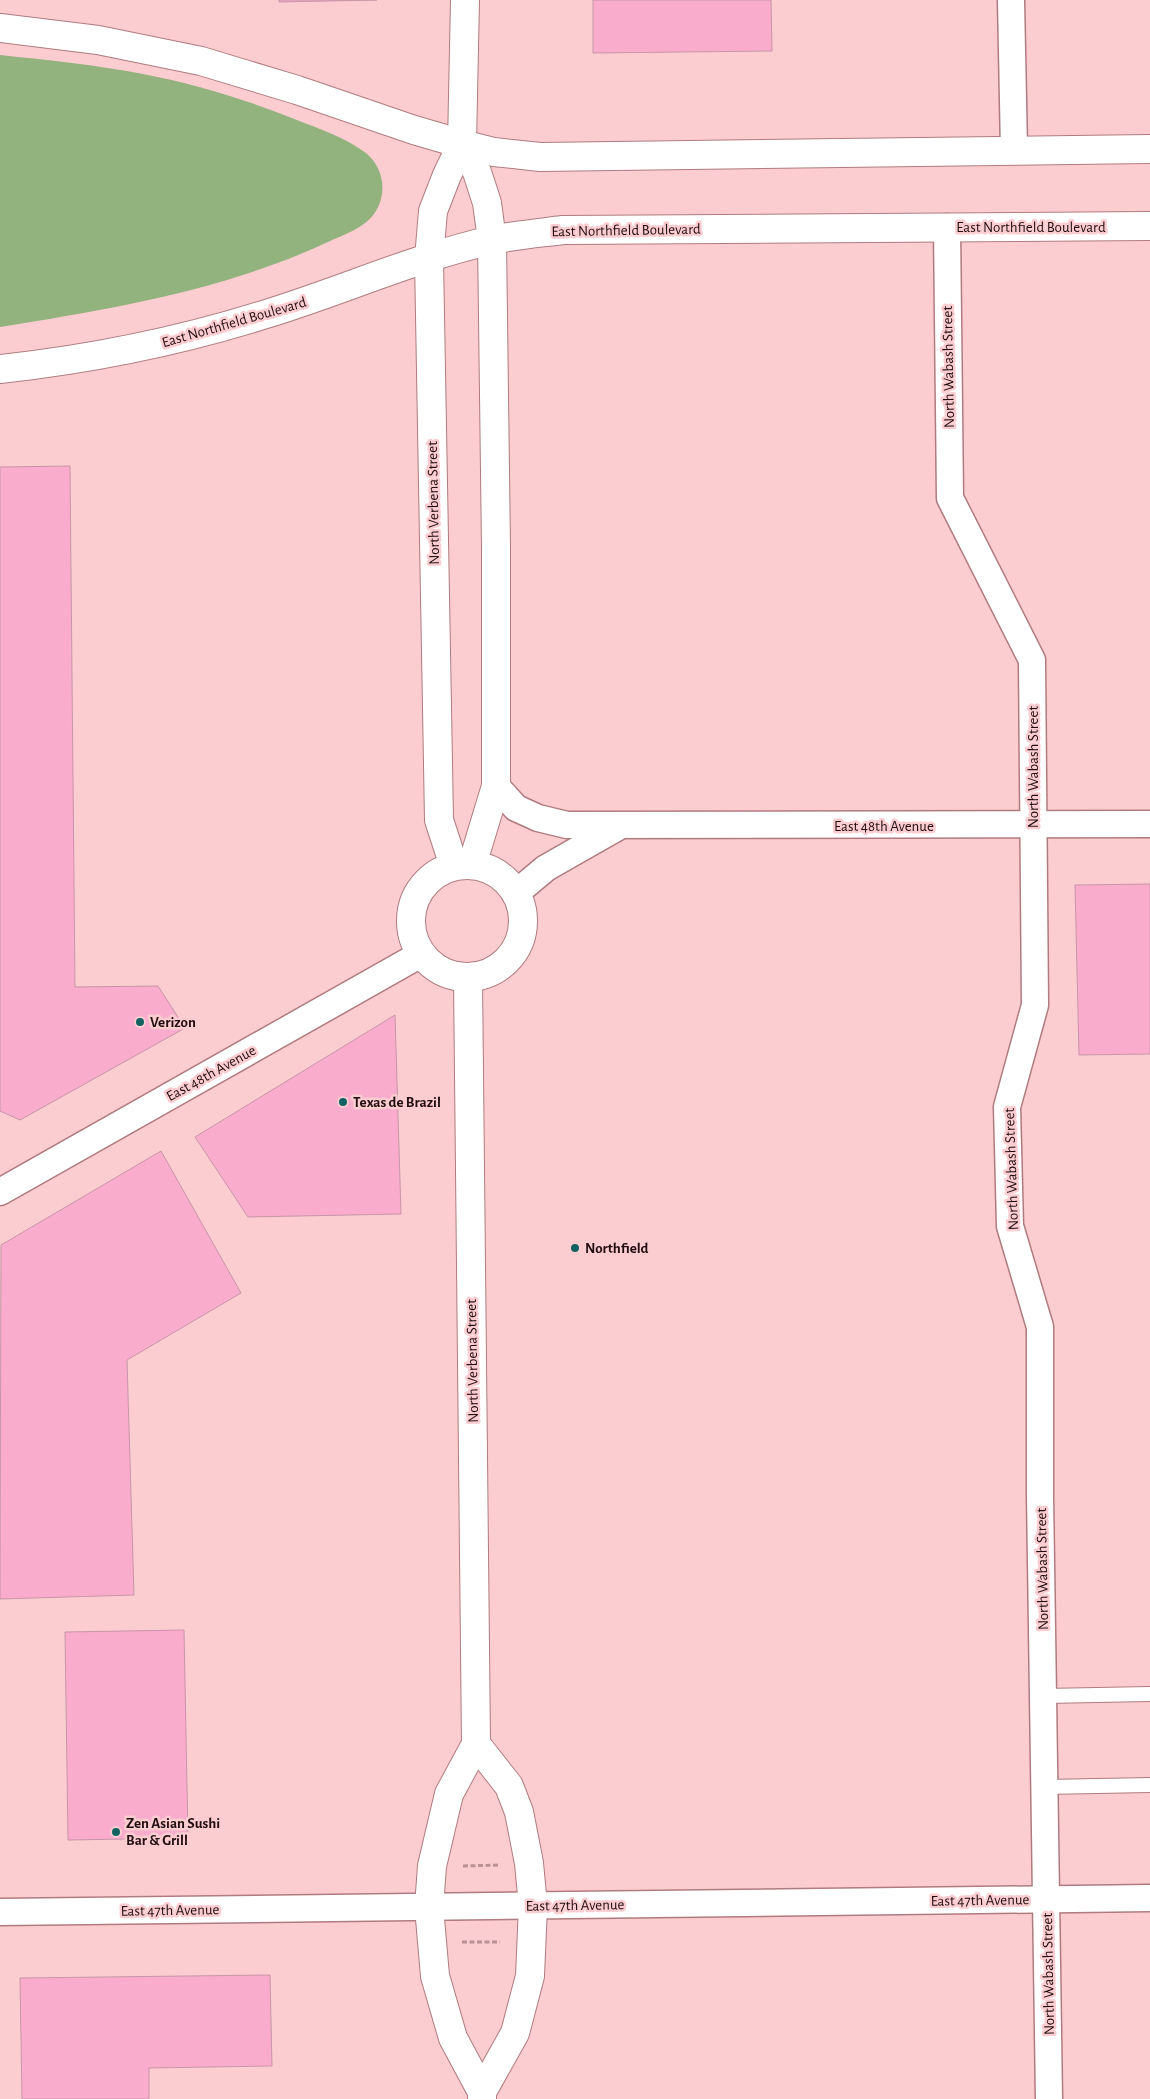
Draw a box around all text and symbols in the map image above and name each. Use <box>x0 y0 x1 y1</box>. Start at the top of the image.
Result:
street label: East Northfield Boulevard <box>956 220 1106 235</box>
street label: East Northfield Boulevard <box>551 222 701 239</box>
street label: East Northfield Boulevard <box>160 295 308 350</box>
street label: North Wabash Street <box>940 305 957 428</box>
street label: North Verbena Street <box>425 441 442 565</box>
street label: North Wabash Street <box>1026 706 1041 828</box>
street label: East 48th Avenue <box>834 819 934 834</box>
place label: Verizon <box>150 1015 196 1030</box>
marker: Verizon <box>134 1016 146 1028</box>
street label: East 48th Avenue <box>164 1043 259 1104</box>
place label: Texas de Brazil <box>353 1095 441 1110</box>
marker: Texas de Brazil <box>337 1096 349 1108</box>
street label: North Wabash Street <box>1002 1107 1021 1230</box>
place label: Northfield <box>585 1241 649 1256</box>
marker: Northfield <box>569 1242 581 1254</box>
street label: North Verbena Street <box>464 1299 481 1423</box>
street label: North Wabash Street <box>1034 1507 1051 1630</box>
place label: Zen Asian Sushi Bar & Grill <box>126 1816 220 1848</box>
marker: Zen Asian Sushi Bar & Grill <box>110 1826 122 1838</box>
street label: East 47th Avenue <box>930 1892 1030 1909</box>
street label: East 47th Avenue <box>525 1897 625 1914</box>
street label: East 47th Avenue <box>120 1902 220 1919</box>
street label: North Wabash Street <box>1040 1912 1057 2035</box>

